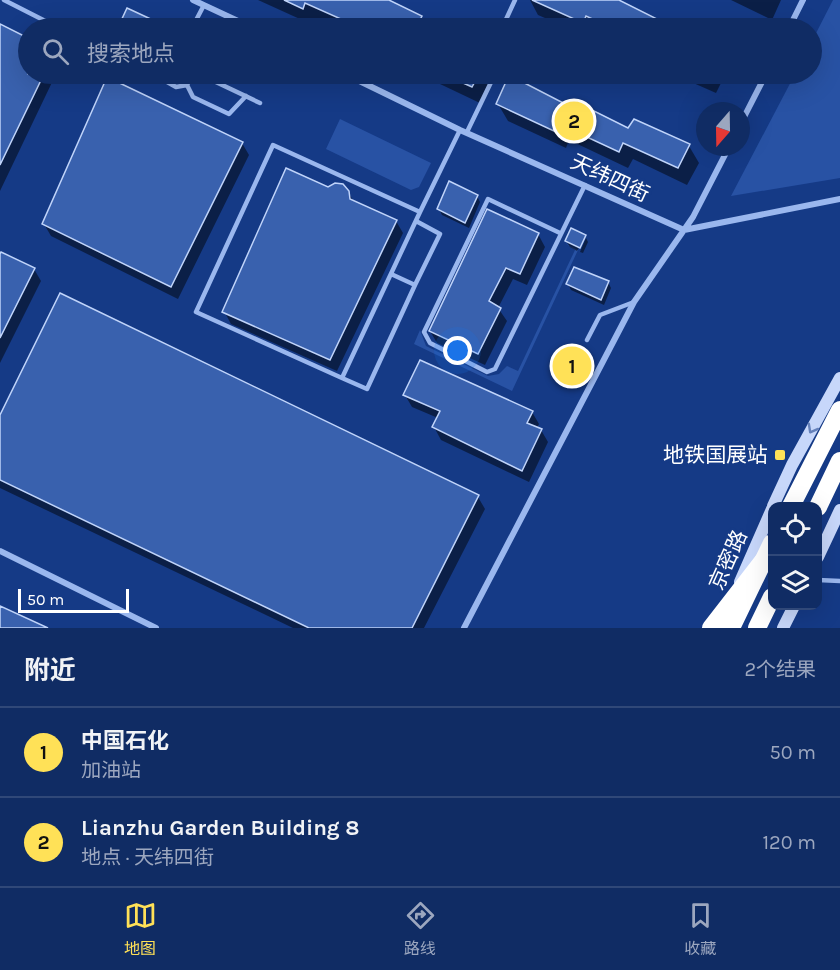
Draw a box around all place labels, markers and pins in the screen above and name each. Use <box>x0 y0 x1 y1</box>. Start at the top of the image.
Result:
pin: 2 <box>554 98 594 144</box>
pin: 1 <box>552 344 592 388</box>
place label: 地铁国展站 <box>663 443 768 467</box>
marker: 地铁国展站 <box>773 448 787 462</box>

